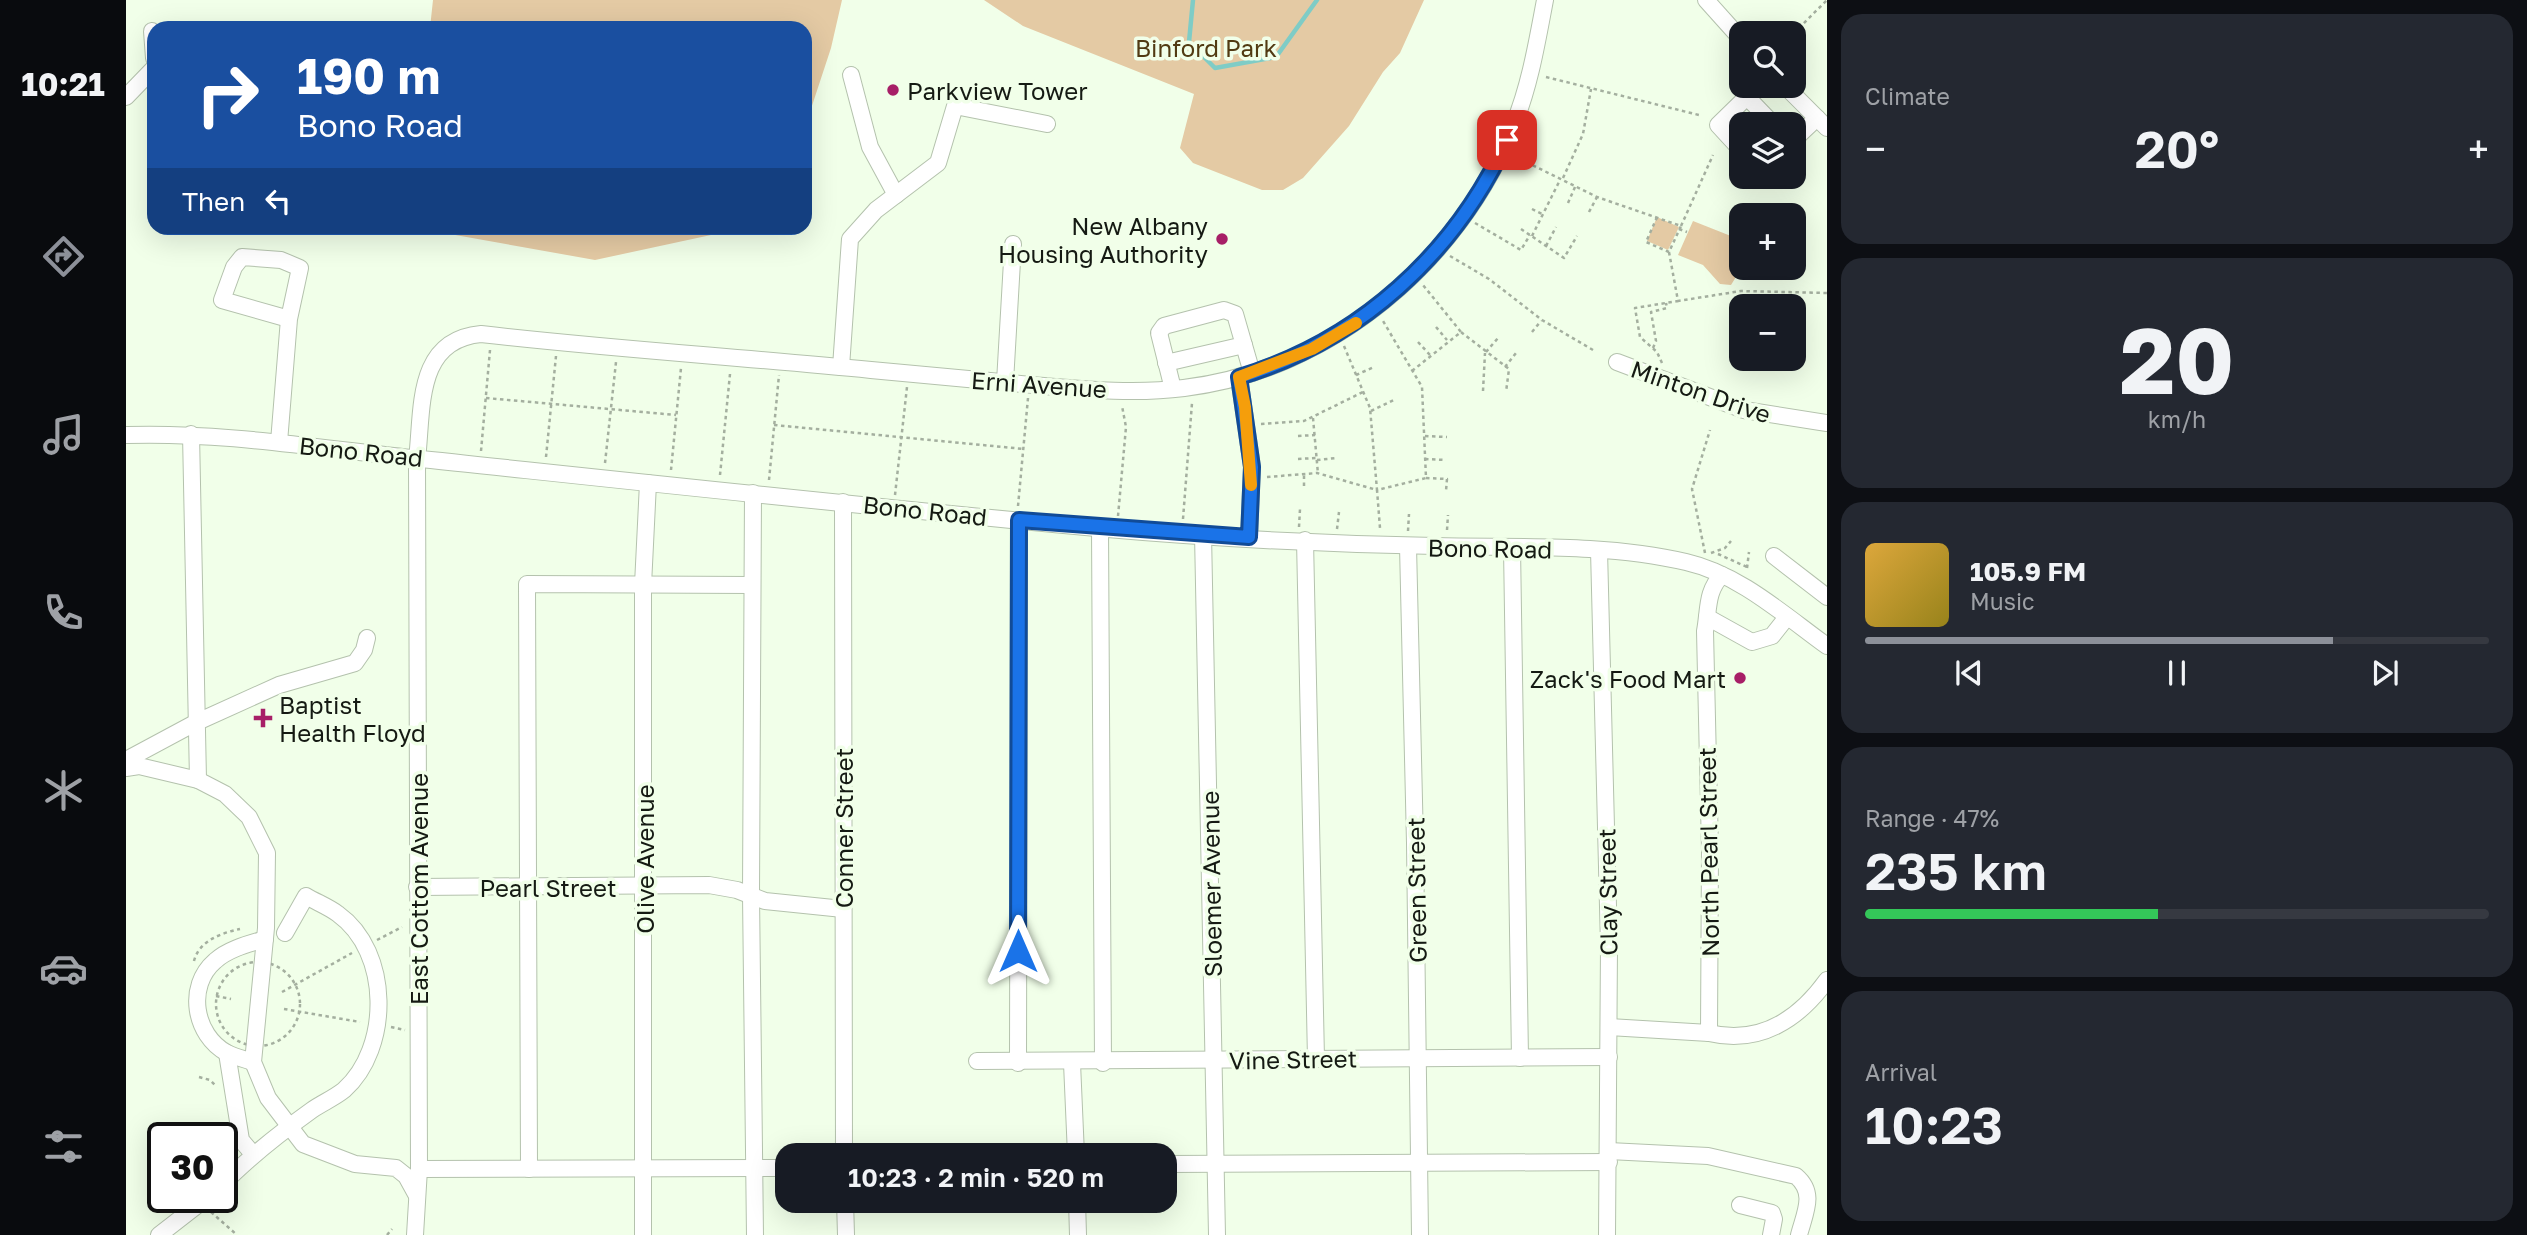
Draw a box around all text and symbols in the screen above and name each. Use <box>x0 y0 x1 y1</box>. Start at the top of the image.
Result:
map controls <box>1729 21 1806 371</box>
button: search <box>1729 21 1806 98</box>
park label: Binford Park <box>1135 33 1277 62</box>
text: 190 m <box>297 46 440 105</box>
icon: right <box>182 49 273 140</box>
text: 10:21 <box>21 65 105 103</box>
place label: Parkview Tower <box>907 76 1088 105</box>
marker: Parkview Tower <box>885 82 901 98</box>
text: Climate <box>1865 82 1950 110</box>
text: Bono Road <box>297 106 463 144</box>
pin <box>1477 110 1537 170</box>
button: layers <box>1729 112 1806 189</box>
text: 20° <box>2135 117 2219 179</box>
icon: arrive <box>1488 121 1526 159</box>
text: − <box>1865 126 1886 171</box>
text: + <box>2468 126 2489 171</box>
icon: left <box>259 182 297 220</box>
text: Then <box>182 186 245 217</box>
button: + <box>1729 203 1806 280</box>
place label: New Albany Housing Authority <box>998 211 1208 268</box>
marker: New Albany Housing Authority <box>1214 231 1230 247</box>
icon: directions <box>39 232 88 281</box>
button: − <box>1729 294 1806 371</box>
text: 20 <box>2120 305 2234 414</box>
street label: Minton Drive <box>1627 354 1775 428</box>
street label: Erni Avenue <box>970 365 1108 403</box>
text: km/h <box>2148 405 2206 433</box>
icon: music <box>39 410 88 459</box>
street label: Bono Road <box>298 430 424 472</box>
street label: Bono Road <box>862 489 988 531</box>
street label: Bono Road <box>1428 532 1552 564</box>
text: 105.9 FM <box>1970 556 2086 587</box>
text: Music <box>1970 587 2035 615</box>
icon: phone <box>39 588 88 637</box>
icon: previous <box>1950 654 1988 692</box>
icon: pause <box>2158 654 2196 692</box>
icon: next <box>2366 654 2404 692</box>
place label: Zack's Food Mart <box>1530 664 1726 693</box>
marker: Zack's Food Mart <box>1732 670 1748 686</box>
place label: Baptist Health Floyd <box>279 690 426 747</box>
marker: Baptist Health Floyd <box>253 708 273 728</box>
street label: North Pearl Street <box>1692 747 1724 957</box>
street label: Conner Street <box>829 748 858 908</box>
icon: climate <box>39 766 88 815</box>
street label: East Cottom Avenue <box>404 773 433 1005</box>
street label: Olive Avenue <box>630 784 659 934</box>
street label: Sloemer Avenue <box>1195 791 1227 977</box>
text: Range · 47% <box>1865 804 1999 832</box>
street label: Green Street <box>1400 817 1432 963</box>
street label: Clay Street <box>1591 828 1623 956</box>
text: 235 km <box>1865 839 2047 901</box>
street label: Pearl Street <box>479 873 617 902</box>
position arrow <box>981 914 1055 988</box>
icon: car <box>39 944 88 993</box>
street label: Vine Street <box>1229 1043 1357 1075</box>
text: Arrival <box>1865 1058 1937 1086</box>
text: 10:23 <box>1865 1093 2003 1155</box>
icon: filters <box>39 1122 88 1171</box>
speed limit sign: 30 <box>147 1122 238 1213</box>
text: 10:23 · 2 min · 520 m <box>848 1162 1104 1193</box>

